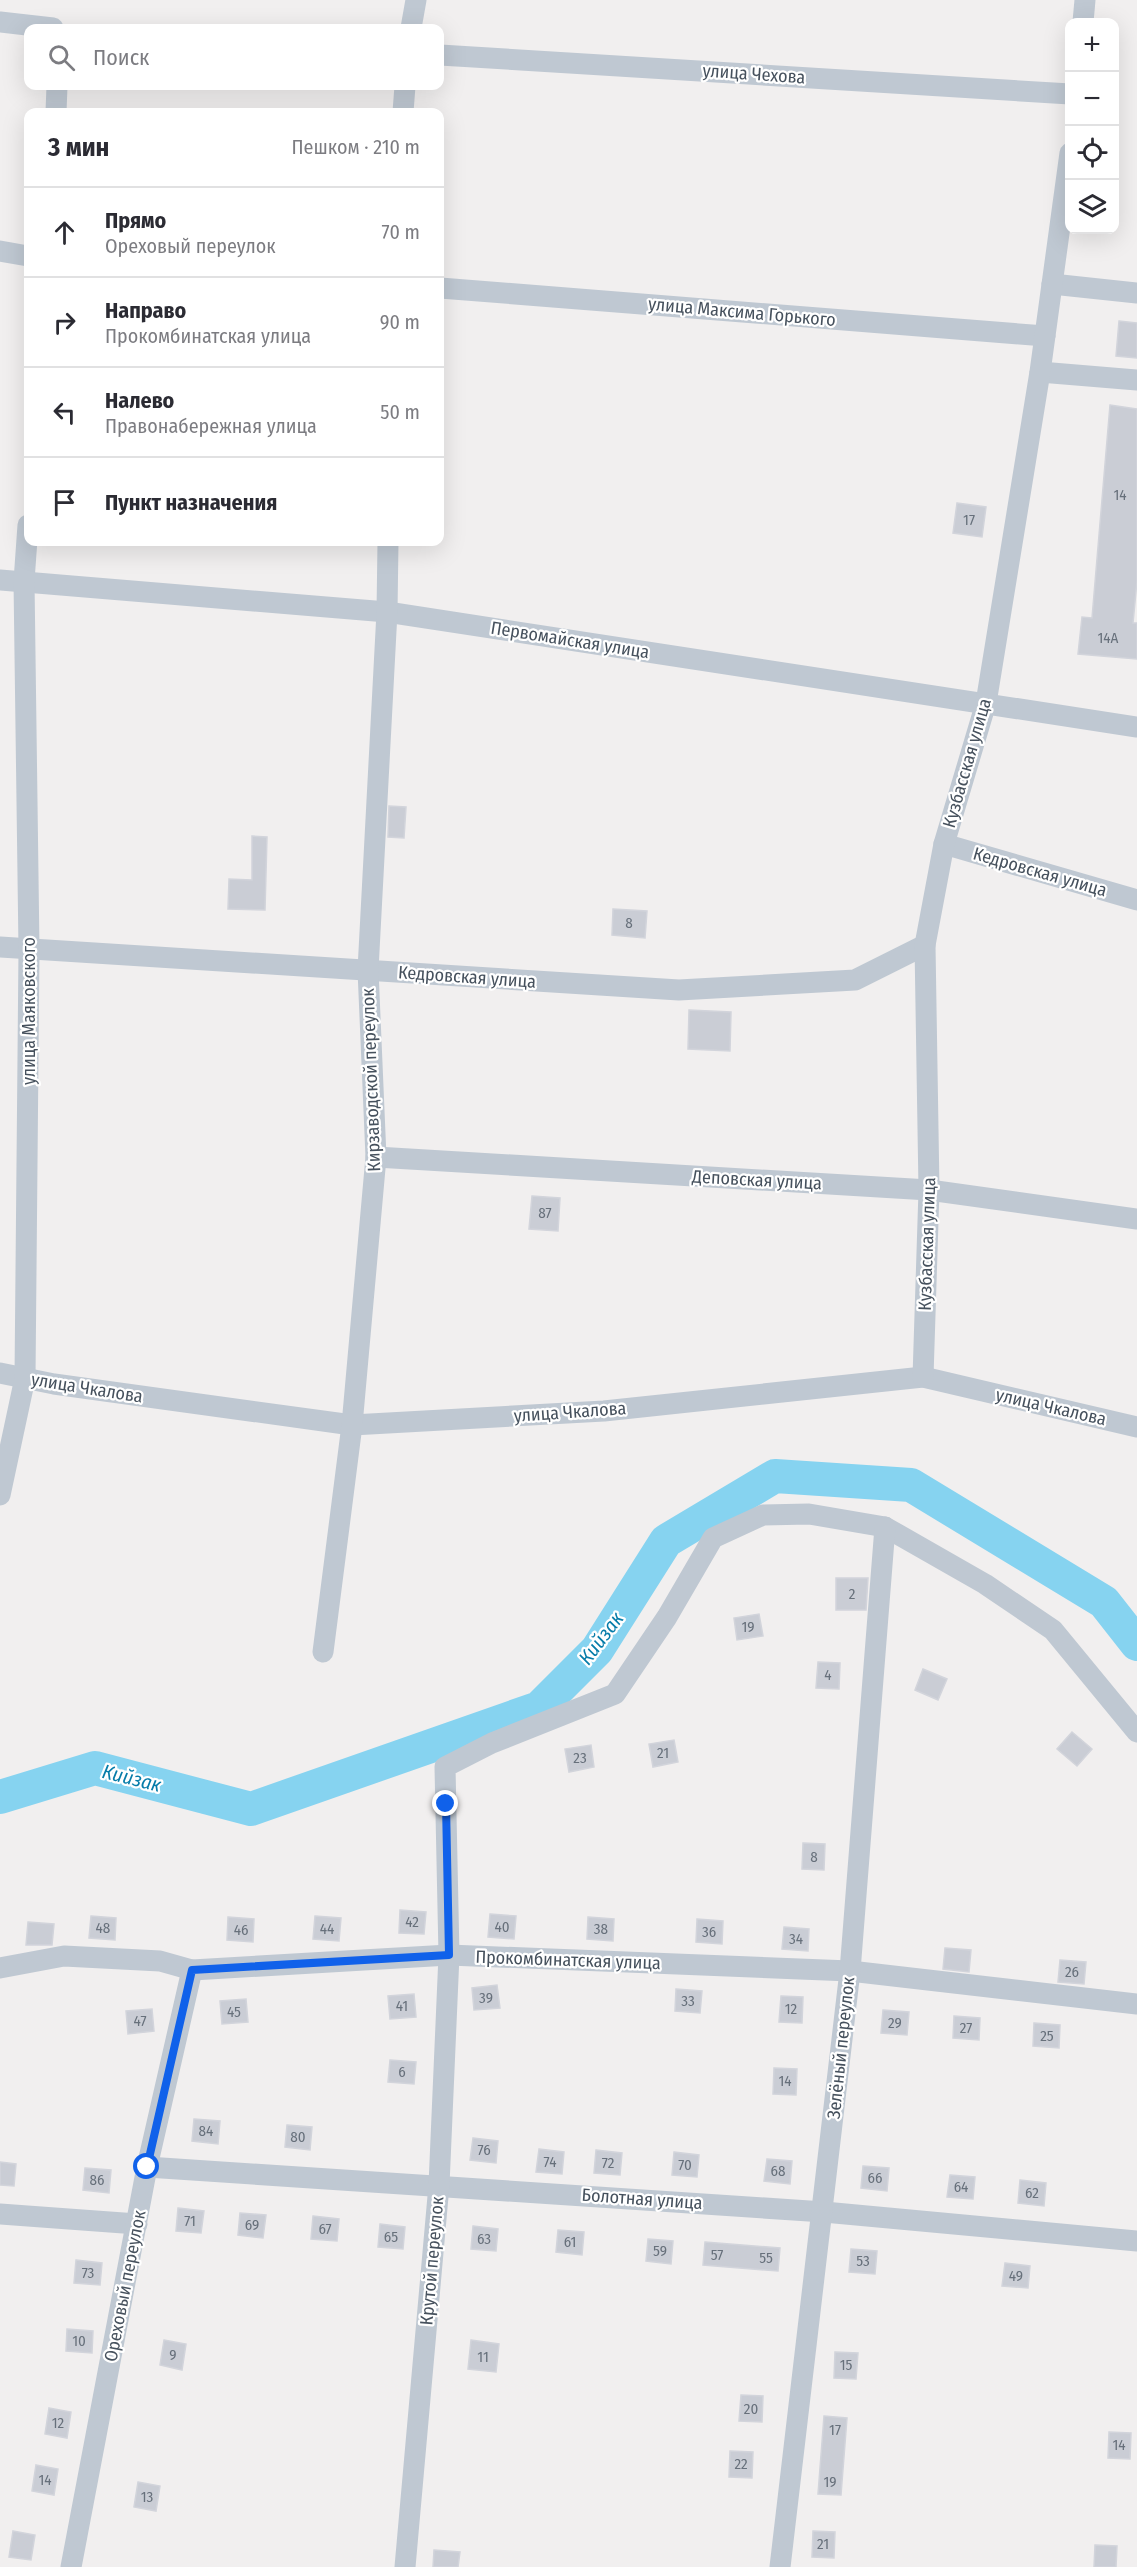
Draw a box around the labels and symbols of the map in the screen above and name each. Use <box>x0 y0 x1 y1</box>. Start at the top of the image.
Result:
street label: улица Чехова <box>702 59 806 89</box>
street label: улица Максима Горького <box>647 293 837 331</box>
house number: 14 <box>1113 486 1127 504</box>
house number: 17 <box>963 511 975 529</box>
street label: Первомайская улица <box>489 617 651 663</box>
house number: 14А <box>1097 629 1119 647</box>
street label: Кузбасская улица <box>938 696 996 830</box>
street label: Кедровская улица <box>971 842 1110 902</box>
house number: 8 <box>625 914 633 932</box>
street label: улица Маяковского <box>18 937 40 1085</box>
street label: Кедровская улица <box>397 961 537 993</box>
street label: Кирзаводской переулок <box>357 987 385 1172</box>
street label: Деповская улица <box>691 1166 823 1194</box>
street label: Кузбасская улица <box>914 1177 940 1311</box>
house number: 87 <box>538 1204 552 1222</box>
street label: улица Чкалова <box>30 1368 144 1408</box>
street label: улица Чкалова <box>994 1384 1108 1430</box>
street label: улица Чкалова <box>513 1397 627 1427</box>
house number: 2 <box>849 1585 856 1603</box>
water label: Кийзак <box>573 1606 629 1669</box>
house number: 19 <box>741 1618 755 1636</box>
house number: 4 <box>824 1666 832 1684</box>
house number: 21 <box>657 1744 669 1762</box>
house number: 23 <box>573 1749 587 1767</box>
water label: Кийзак <box>100 1759 164 1797</box>
route end <box>432 1790 458 1816</box>
house number: 8 <box>810 1848 818 1866</box>
house number: 42 <box>405 1913 419 1931</box>
house number: 40 <box>494 1918 510 1936</box>
house number: 48 <box>96 1919 110 1937</box>
house number: 44 <box>320 1920 334 1938</box>
house number: 38 <box>594 1920 608 1938</box>
house number: 46 <box>234 1921 248 1939</box>
house number: 36 <box>702 1923 716 1941</box>
house number: 34 <box>789 1930 803 1948</box>
street label: Прокомбинатская улица <box>475 1946 661 1974</box>
house number: 26 <box>1065 1963 1079 1981</box>
street label: Зелёный переулок <box>823 1975 859 2120</box>
house number: 39 <box>479 1989 493 2007</box>
house number: 33 <box>681 1992 695 2010</box>
house number: 41 <box>396 1997 408 2015</box>
house number: 12 <box>785 2000 798 2018</box>
house number: 45 <box>227 2003 241 2021</box>
house number: 47 <box>133 2012 147 2030</box>
house number: 29 <box>888 2014 902 2032</box>
house number: 27 <box>960 2019 972 2037</box>
house number: 25 <box>1040 2027 1054 2045</box>
house number: 6 <box>398 2063 406 2081</box>
house number: 14 <box>778 2072 792 2090</box>
house number: 84 <box>199 2122 213 2140</box>
house number: 80 <box>290 2128 306 2146</box>
house number: 76 <box>477 2141 491 2159</box>
route start <box>133 2153 159 2179</box>
house number: 74 <box>544 2153 556 2171</box>
house number: 72 <box>602 2154 615 2172</box>
house number: 70 <box>678 2156 692 2174</box>
house number: 68 <box>771 2162 785 2180</box>
house number: 66 <box>868 2169 882 2187</box>
house number: 86 <box>90 2171 104 2189</box>
house number: 64 <box>954 2178 968 2196</box>
street label: Болотная улица <box>581 2184 703 2214</box>
house number: 62 <box>1025 2184 1039 2202</box>
street label: Крутой переулок <box>415 2195 449 2326</box>
street label: Ореховый переулок <box>100 2208 151 2363</box>
house number: 71 <box>184 2212 196 2230</box>
house number: 69 <box>245 2216 259 2234</box>
house number: 67 <box>318 2220 332 2238</box>
house number: 65 <box>384 2228 398 2246</box>
house number: 63 <box>477 2230 491 2248</box>
house number: 61 <box>564 2233 576 2251</box>
house number: 59 <box>653 2242 667 2260</box>
house number: 57 <box>711 2246 723 2264</box>
house number: 55 <box>759 2249 773 2267</box>
house number: 53 <box>856 2252 870 2270</box>
house number: 73 <box>82 2264 95 2282</box>
house number: 49 <box>1009 2267 1023 2285</box>
house number: 10 <box>72 2332 86 2350</box>
house number: 9 <box>169 2346 177 2364</box>
house number: 11 <box>477 2348 489 2366</box>
house number: 15 <box>840 2356 852 2374</box>
house number: 20 <box>744 2400 758 2418</box>
house number: 12 <box>52 2414 65 2432</box>
house number: 17 <box>829 2421 841 2439</box>
house number: 14 <box>1112 2436 1126 2454</box>
house number: 22 <box>734 2455 748 2473</box>
house number: 14 <box>38 2471 52 2489</box>
house number: 19 <box>823 2473 837 2491</box>
house number: 13 <box>141 2488 154 2506</box>
house number: 21 <box>817 2535 829 2553</box>

